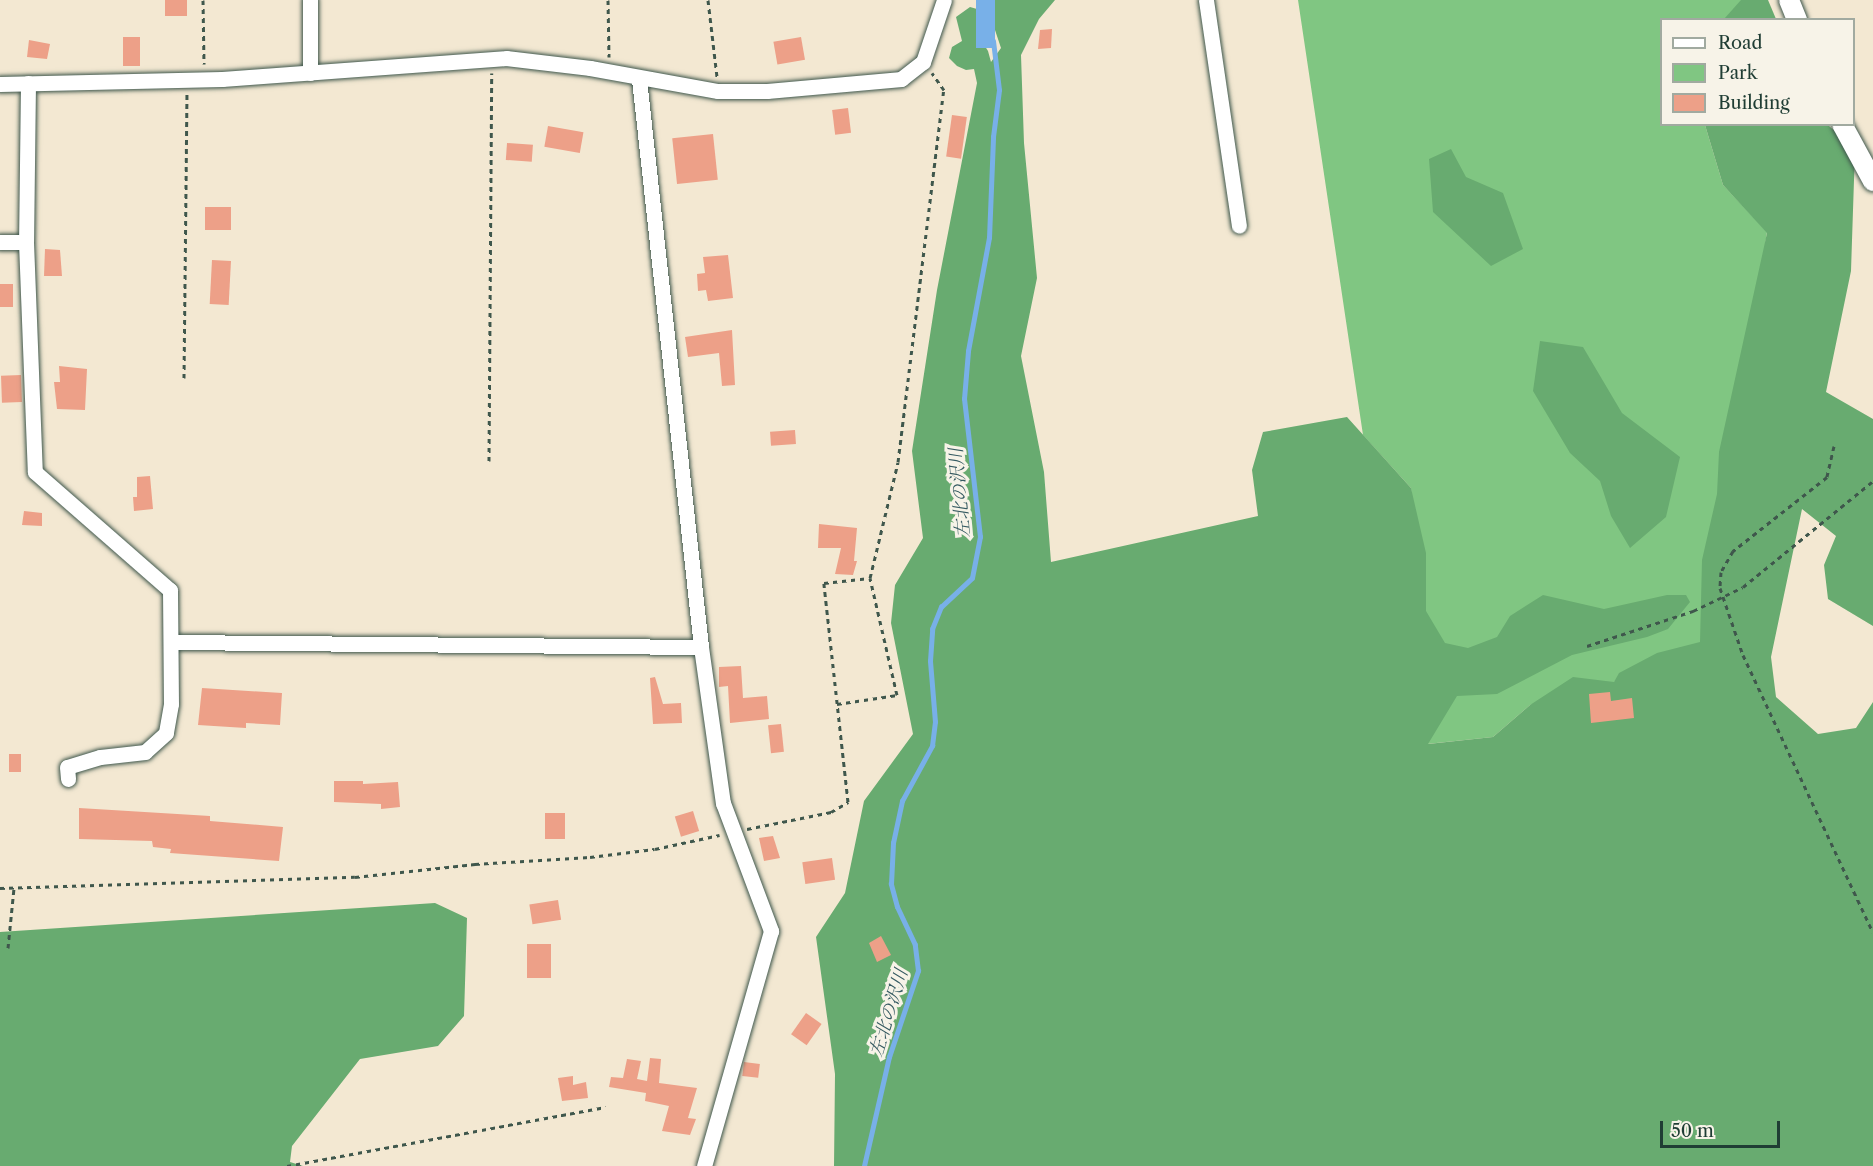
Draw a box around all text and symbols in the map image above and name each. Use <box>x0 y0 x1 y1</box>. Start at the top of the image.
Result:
legend <box>1660 18 1855 126</box>
text: Road <box>1718 32 1763 54</box>
text: Park <box>1718 62 1757 84</box>
text: Building <box>1718 92 1790 114</box>
water label: 左北の沢川 <box>945 447 975 539</box>
water label: 左北の沢川 <box>866 967 912 1059</box>
scale bar <box>1663 1109 1783 1147</box>
text: 50 m <box>1671 1120 1714 1142</box>

